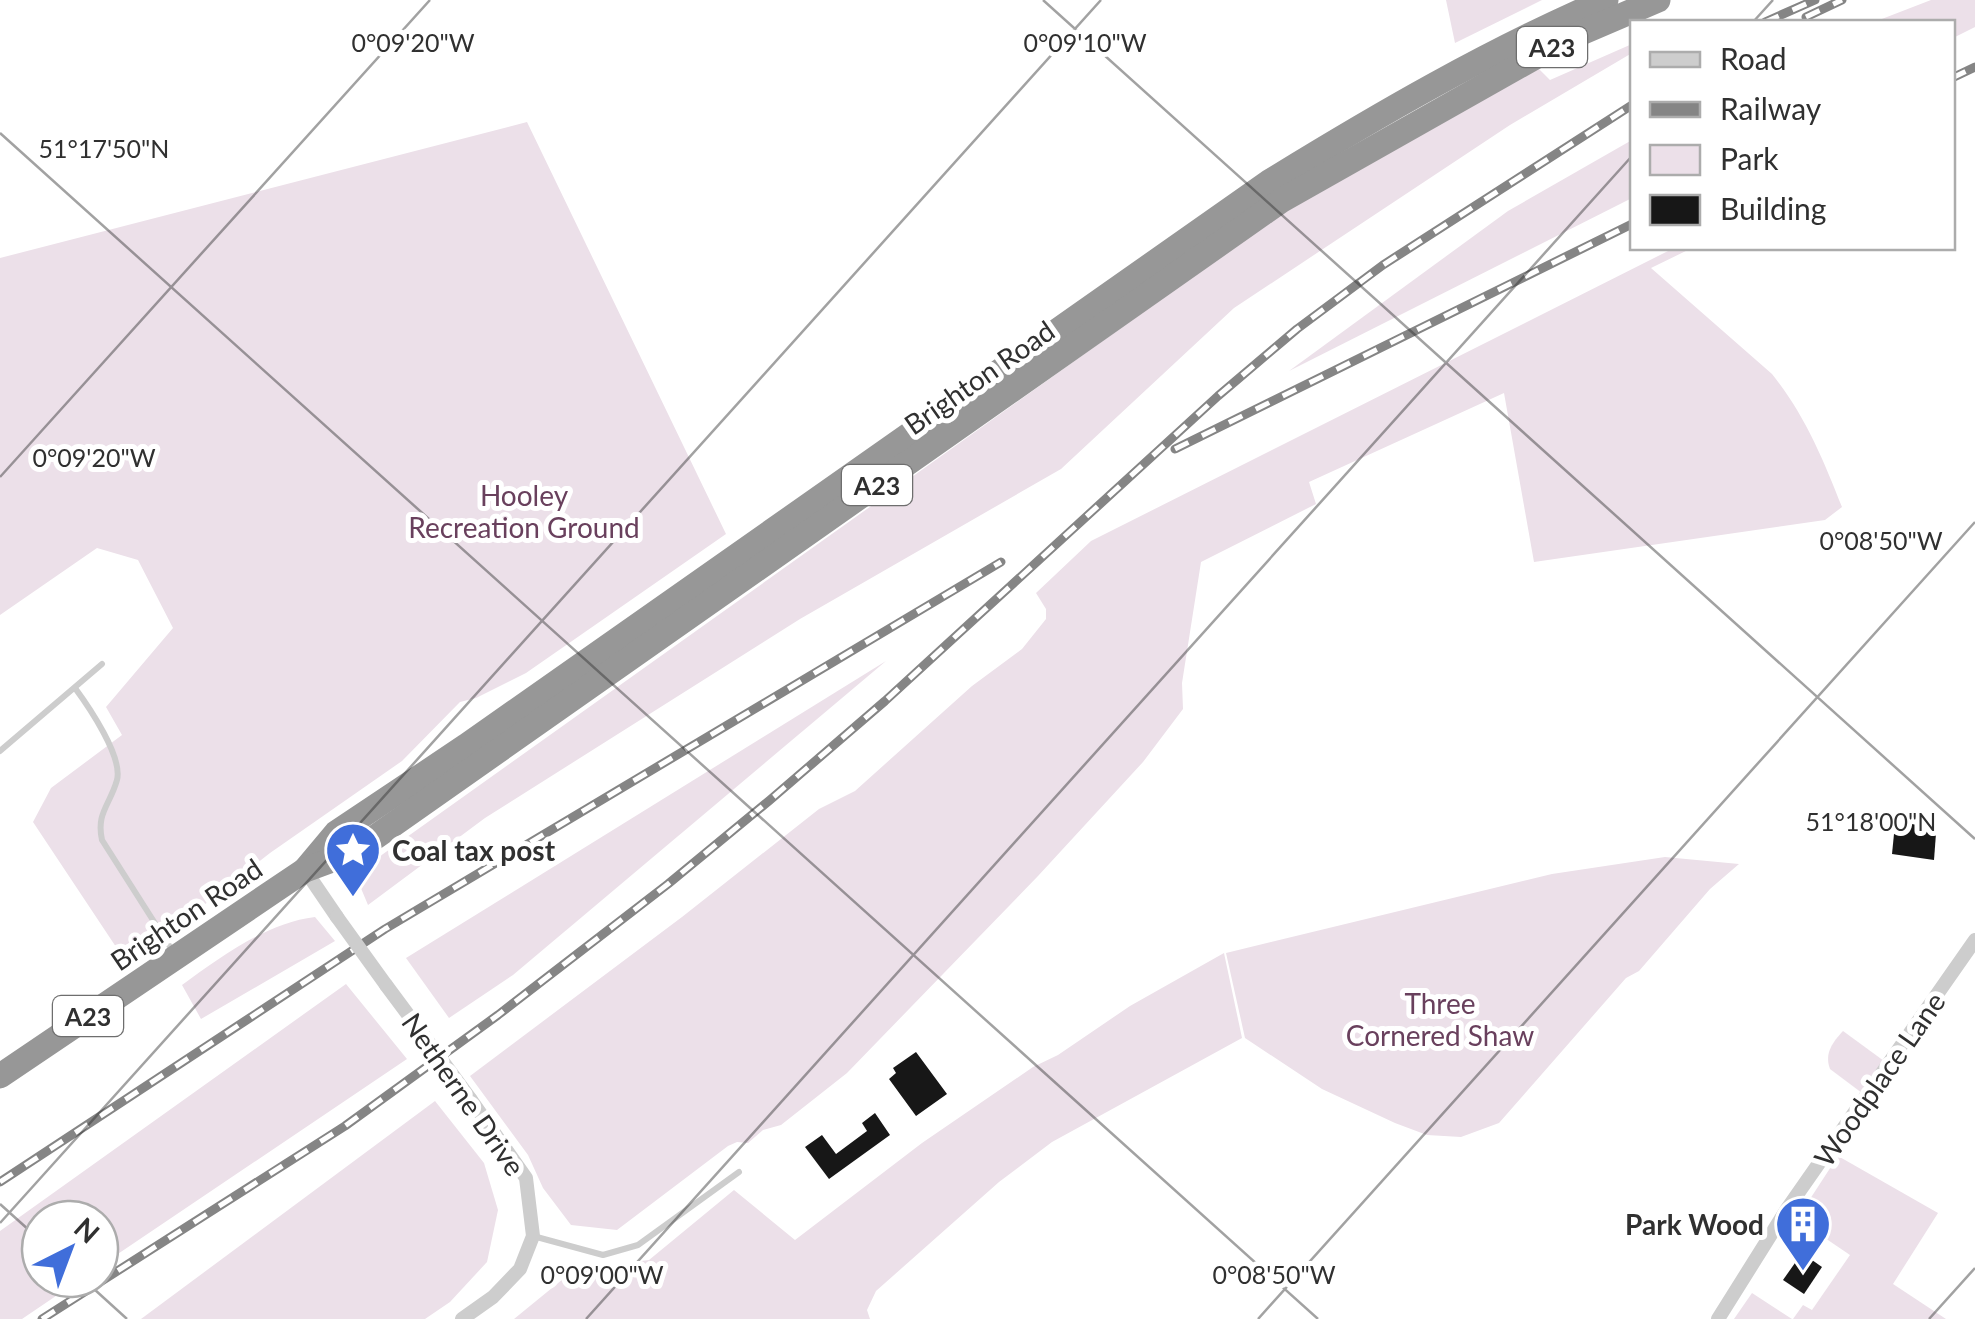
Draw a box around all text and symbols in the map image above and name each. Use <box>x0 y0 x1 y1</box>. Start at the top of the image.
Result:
legend <box>1630 20 1955 250</box>
text: 0°09'20"W <box>351 27 475 57</box>
text: 0°09'10"W <box>1023 27 1147 57</box>
road number: A23 <box>1517 27 1587 67</box>
text: Road <box>1720 40 1787 76</box>
text: Railway <box>1720 90 1822 126</box>
text: 51°17'50"N <box>39 133 169 163</box>
text: Park <box>1720 140 1779 176</box>
text: Building <box>1720 190 1826 226</box>
street label: Brighton Road <box>897 313 1061 441</box>
text: 0°09'20"W <box>32 442 156 472</box>
road number: A23 <box>842 465 912 505</box>
park label: Hooley Recreation Ground <box>408 478 640 544</box>
text: 0°08'50"W <box>1819 525 1943 555</box>
text: 51°18'00"N <box>1806 806 1936 836</box>
place icon: Coal tax post <box>323 820 383 899</box>
place label: Coal tax post <box>392 833 556 867</box>
street label: Brighton Road <box>104 851 268 977</box>
street label: Woodplace Lane <box>1806 985 1952 1173</box>
park label: Three Cornered Shaw <box>1346 986 1534 1052</box>
road number: A23 <box>53 996 123 1036</box>
street label: Netherne Drive <box>395 1006 533 1182</box>
building icon: Park Wood <box>1773 1194 1833 1273</box>
north arrow <box>20 1199 120 1299</box>
place label: Park Wood <box>1625 1207 1764 1241</box>
text: N <box>68 1210 107 1250</box>
text: 0°09'00"W <box>540 1259 664 1289</box>
text: 0°08'50"W <box>1212 1259 1336 1289</box>

